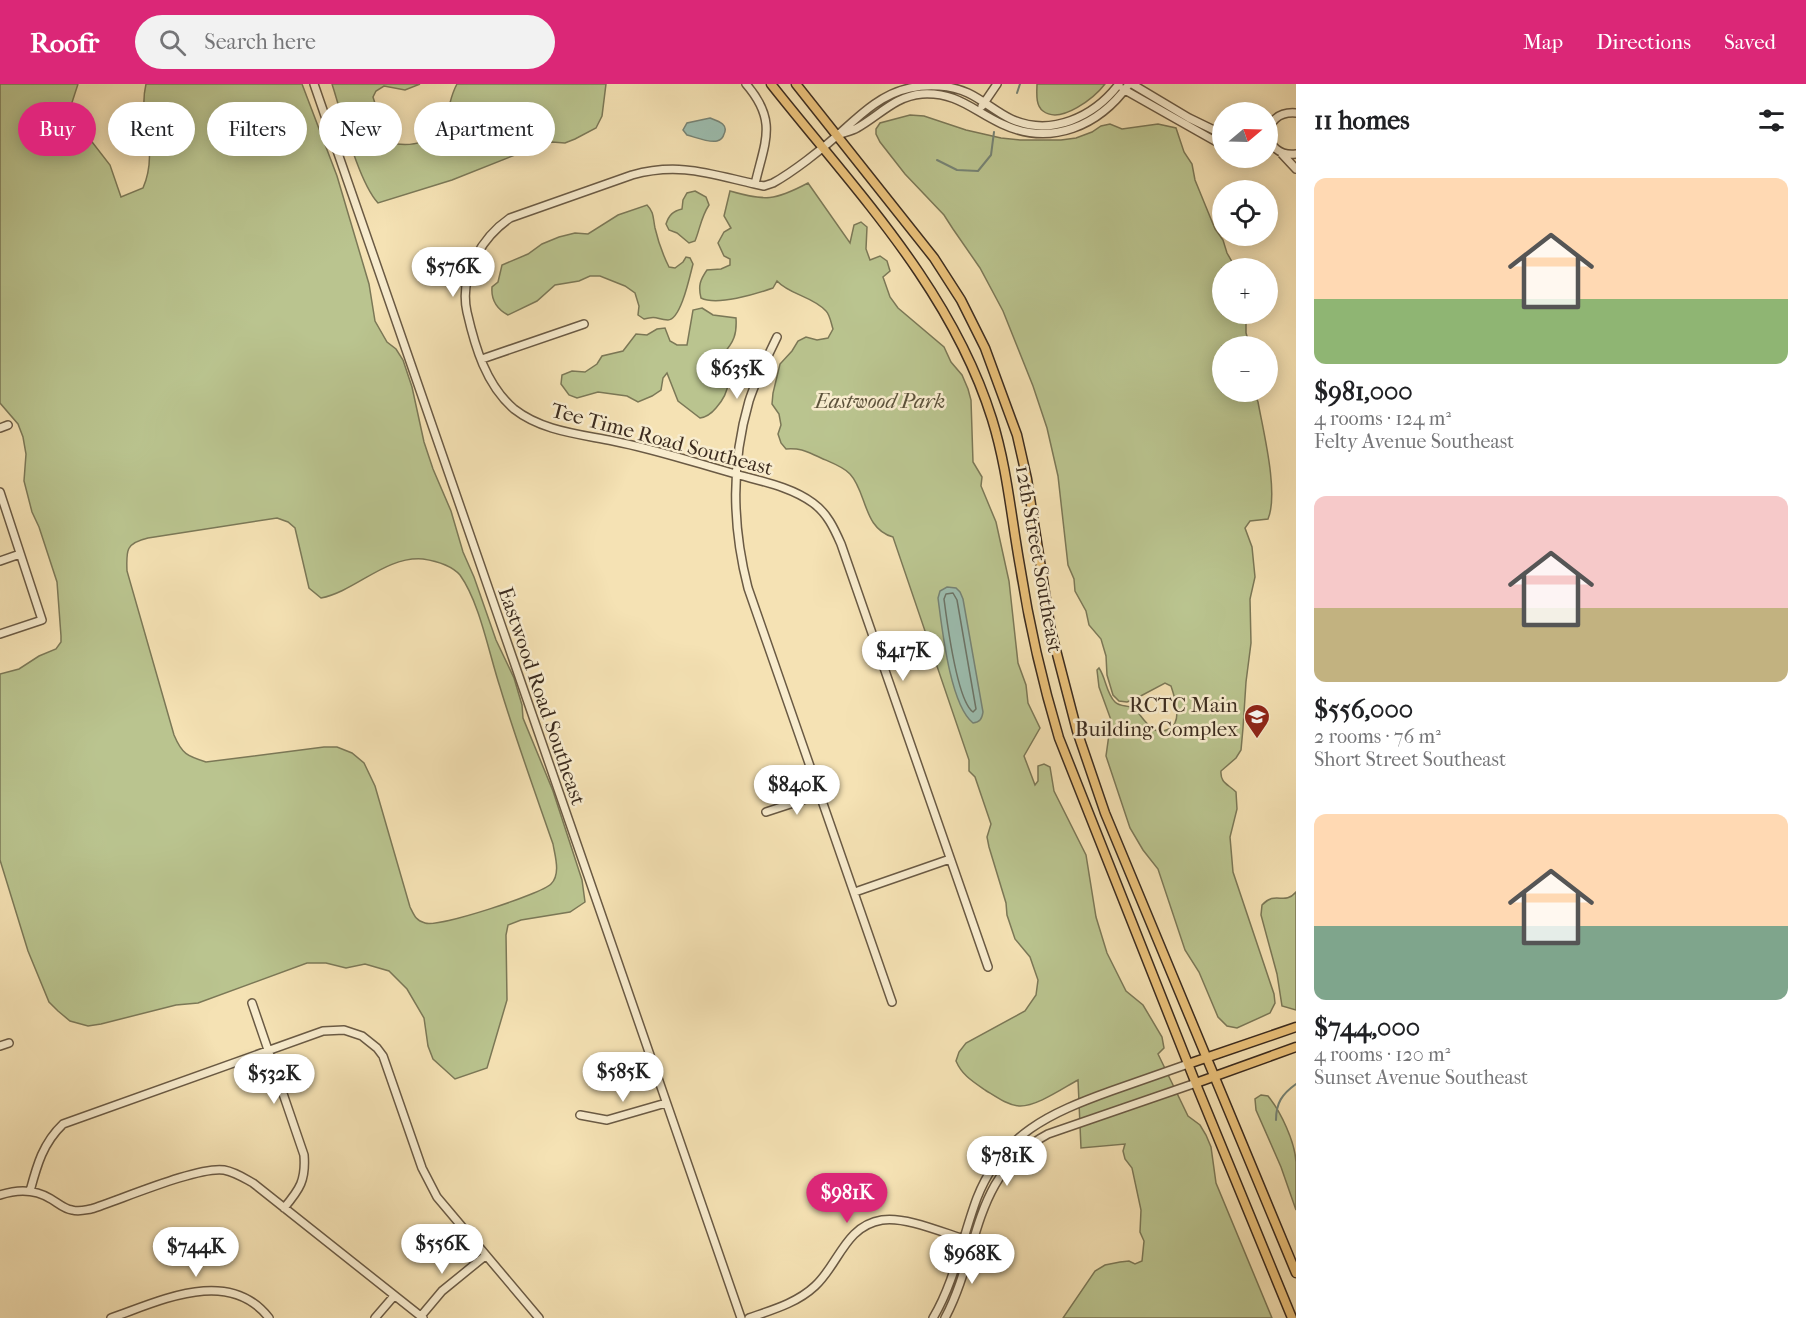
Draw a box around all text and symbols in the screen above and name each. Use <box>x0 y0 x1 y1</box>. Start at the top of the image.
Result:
search box <box>135 15 555 69</box>
text: Roofr <box>30 26 99 59</box>
icon: search <box>156 26 189 59</box>
text: Search here <box>204 29 316 55</box>
text: Map <box>1523 30 1563 54</box>
text: Directions <box>1596 30 1691 54</box>
text: Saved <box>1724 30 1776 54</box>
chip: Buy <box>18 102 96 156</box>
chip: Rent <box>108 102 195 156</box>
chip: Filters <box>207 102 307 156</box>
chip: New <box>319 102 402 156</box>
chip: Apartment <box>414 102 555 156</box>
north arrow <box>1212 102 1278 168</box>
map controls <box>1212 102 1278 402</box>
icon: filters <box>1755 104 1788 137</box>
text: 11 homes <box>1314 105 1410 136</box>
button: locate <box>1212 180 1278 246</box>
icon: home <box>1497 217 1605 325</box>
pin: $576K <box>411 247 495 298</box>
text: $576K <box>426 255 480 278</box>
button: + <box>1212 258 1278 324</box>
button: − <box>1212 336 1278 402</box>
pin: $635K <box>695 349 779 400</box>
text: $635K <box>710 357 764 380</box>
text: $981,000 <box>1314 376 1413 407</box>
park label: Eastwood Park <box>813 389 945 413</box>
street label: Tee Time Road Southeast <box>548 398 776 480</box>
text: 4 rooms · 124 m² <box>1314 407 1451 430</box>
text: Felty Avenue Southeast <box>1314 430 1514 453</box>
street label: 12th Street Southeast <box>1011 464 1067 655</box>
icon: home <box>1497 535 1605 643</box>
street label: Eastwood Road Southeast <box>493 584 591 809</box>
pin: $417K <box>861 631 945 682</box>
text: $417K <box>876 639 930 662</box>
place label: RCTC Main Building Complex <box>1075 693 1238 741</box>
text: $556,000 <box>1314 694 1413 725</box>
school or university icon: RCTC Main Building Complex <box>1242 702 1272 740</box>
text: 2 rooms · 76 m² <box>1314 725 1441 748</box>
text: Short Street Southeast <box>1314 748 1506 771</box>
pin: $840K <box>755 765 839 816</box>
text: $840K <box>768 773 826 796</box>
icon: home <box>1497 853 1605 961</box>
text: $744,000 <box>1314 1012 1420 1043</box>
text: 4 rooms · 120 m² <box>1314 1043 1450 1066</box>
pin: $585K <box>581 1052 665 1103</box>
pin: $532K <box>232 1054 316 1105</box>
text: $585K <box>597 1060 649 1083</box>
text: $532K <box>248 1062 300 1085</box>
text: Sunset Avenue Southeast <box>1314 1066 1528 1089</box>
pin: $781K <box>965 1136 1049 1187</box>
text: $781K <box>981 1144 1033 1167</box>
pin: $981K <box>805 1173 889 1224</box>
text: $981K <box>820 1181 874 1204</box>
pin: $556K <box>400 1224 484 1275</box>
pin: $744K <box>154 1227 238 1278</box>
text: $556K <box>415 1232 469 1255</box>
pin: $968K <box>930 1234 1014 1285</box>
text: $744K <box>167 1235 225 1258</box>
text: $968K <box>944 1242 1000 1265</box>

